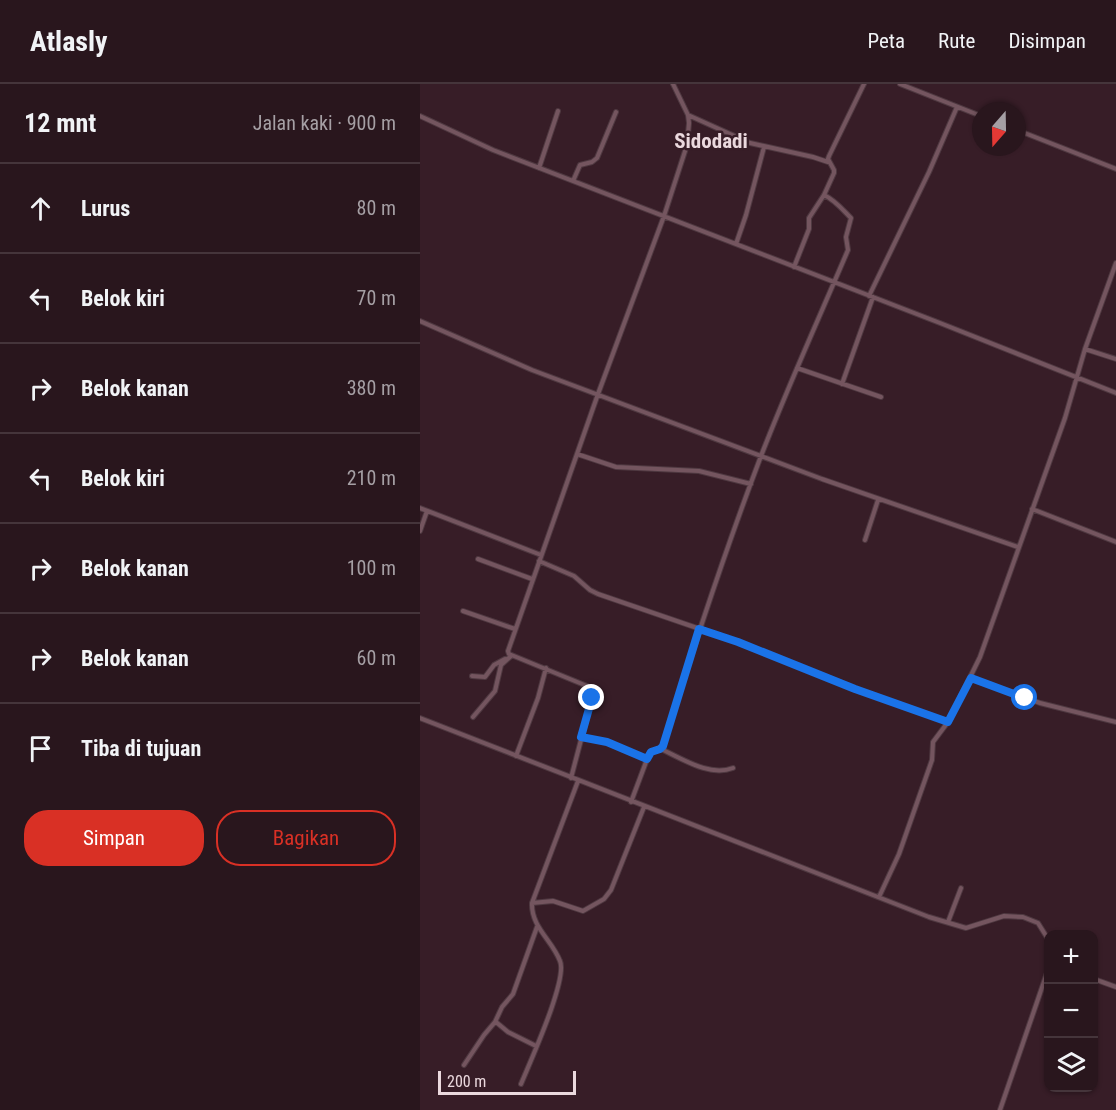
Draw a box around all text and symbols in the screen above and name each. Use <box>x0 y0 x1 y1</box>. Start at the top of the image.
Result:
text: Atlasly <box>30 25 108 58</box>
text: Peta <box>867 29 905 53</box>
text: Rute <box>938 29 975 53</box>
text: Disimpan <box>1008 29 1086 53</box>
north arrow <box>972 102 1026 156</box>
text: 12 mnt <box>24 108 96 138</box>
text: Jalan kaki · 900 m <box>253 111 396 135</box>
district label: Sidodadi <box>674 129 748 153</box>
icon: ahead <box>24 192 57 225</box>
text: Lurus <box>81 196 130 221</box>
text: 80 m <box>357 196 396 220</box>
icon: left <box>24 282 57 315</box>
text: Belok kiri <box>81 286 165 311</box>
text: 70 m <box>357 286 396 310</box>
icon: right <box>24 372 57 405</box>
text: Belok kanan <box>81 376 189 401</box>
text: 380 m <box>347 376 396 400</box>
icon: left <box>24 462 57 495</box>
text: Belok kiri <box>81 466 165 491</box>
text: 210 m <box>347 466 396 490</box>
icon: right <box>24 552 57 585</box>
text: Belok kanan <box>81 556 189 581</box>
text: 100 m <box>347 556 396 580</box>
icon: right <box>24 642 57 675</box>
text: Belok kanan <box>81 646 189 671</box>
text: 60 m <box>357 646 396 670</box>
route end <box>578 684 604 710</box>
route start <box>1011 684 1037 710</box>
icon: arrive <box>24 732 57 765</box>
text: Tiba di tujuan <box>81 736 201 761</box>
button: Simpan <box>24 810 204 866</box>
button: Bagikan <box>216 810 396 866</box>
map controls <box>1044 930 1098 1092</box>
button: + <box>1044 930 1098 984</box>
button: − <box>1044 984 1098 1038</box>
button: layers <box>1044 1038 1098 1092</box>
scale bar <box>438 1068 576 1096</box>
text: 200 m <box>447 1072 486 1091</box>

